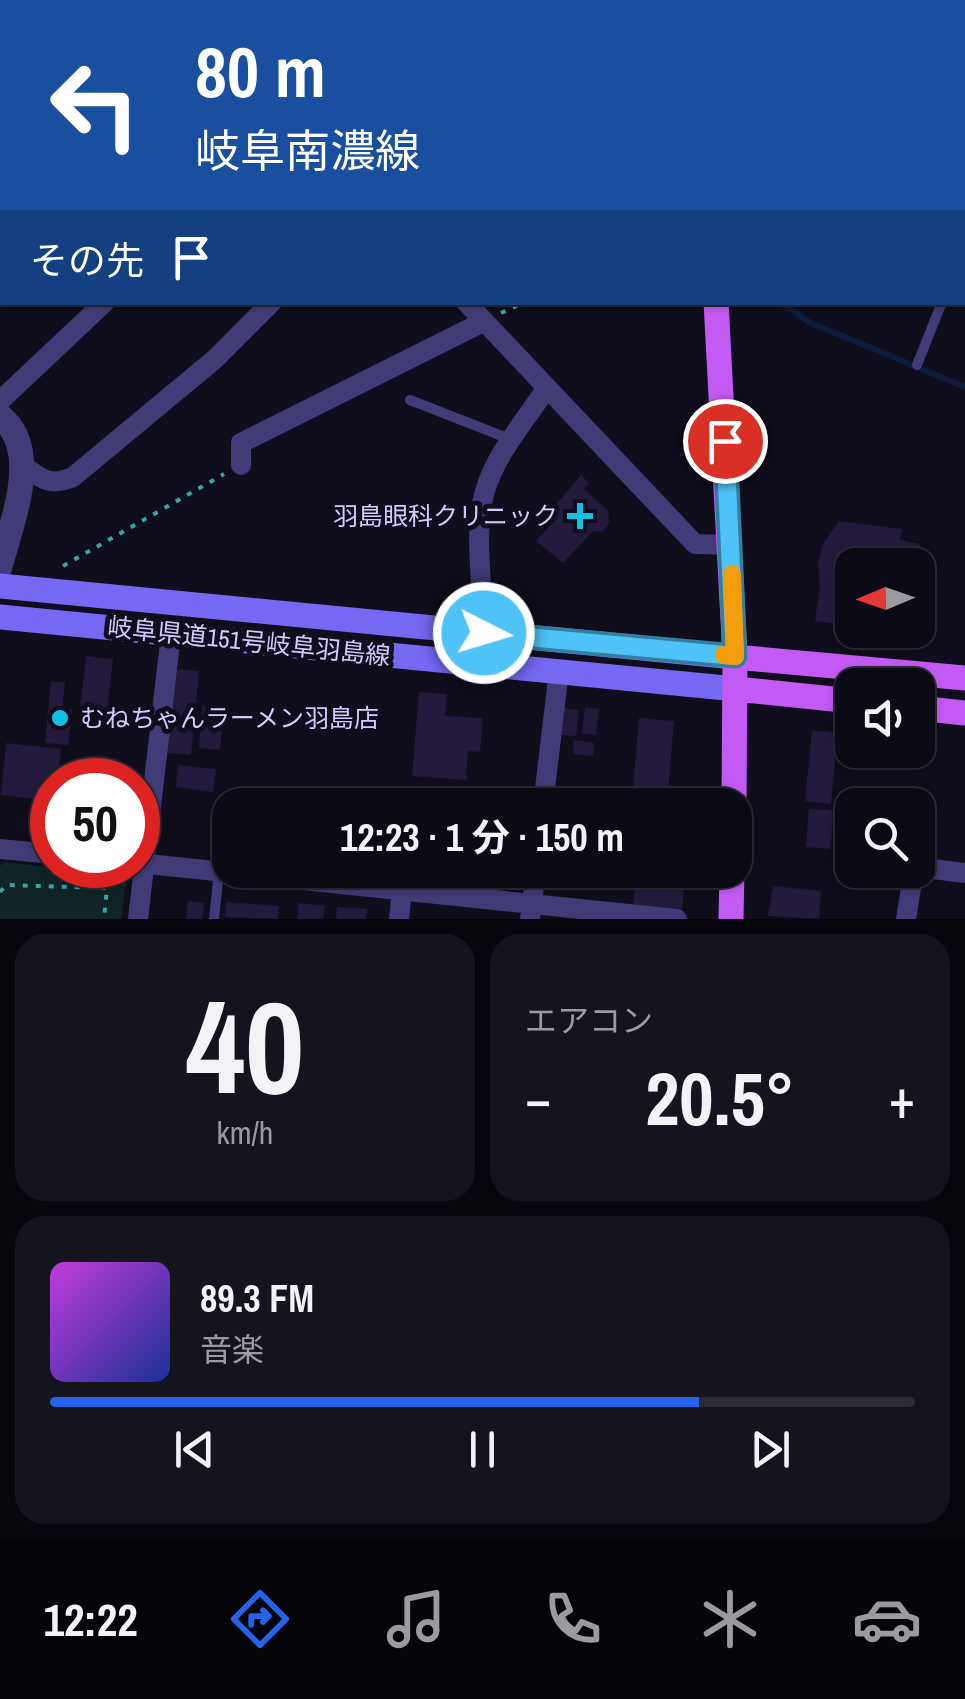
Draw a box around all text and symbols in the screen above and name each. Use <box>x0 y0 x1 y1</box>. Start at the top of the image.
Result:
text: 80 m <box>195 25 326 119</box>
icon: left <box>30 40 160 170</box>
text: 岐阜南濃線 <box>195 120 420 181</box>
icon: arrive <box>164 230 219 285</box>
text: その先 <box>30 235 144 286</box>
pin <box>683 399 768 484</box>
icon: arrive <box>698 414 753 469</box>
place label: 羽島眼科クリニック <box>333 499 558 533</box>
marker: 羽島眼科クリニック <box>567 503 593 529</box>
north arrow <box>835 548 935 648</box>
map controls <box>835 548 935 888</box>
position arrow <box>432 581 536 685</box>
street label: 岐阜県道151号岐阜羽島線 <box>106 609 392 673</box>
button: sound <box>835 668 935 768</box>
place label: むねちゃんラーメン羽島店 <box>80 701 379 735</box>
marker: むねちゃんラーメン羽島店 <box>49 707 71 729</box>
speed limit sign: 50 <box>30 758 160 888</box>
button: search <box>835 788 935 888</box>
text: 12:23 · 1 分 · 150 m <box>340 812 624 863</box>
text: 40 <box>186 958 304 1134</box>
text: エアコン <box>525 999 653 1042</box>
text: 20.5° <box>645 1047 795 1148</box>
text: − <box>525 1061 551 1135</box>
text: + <box>889 1061 915 1135</box>
text: km/h <box>217 1111 273 1154</box>
text: 89.3 FM <box>200 1273 314 1324</box>
text: 音楽 <box>200 1328 264 1371</box>
icon: previous <box>167 1422 222 1477</box>
icon: pause <box>455 1422 510 1477</box>
icon: next <box>743 1422 798 1477</box>
icon: directions <box>225 1584 295 1654</box>
icon: music <box>381 1584 451 1654</box>
icon: phone <box>538 1584 608 1654</box>
icon: climate <box>695 1584 765 1654</box>
icon: car <box>852 1584 922 1654</box>
text: 12:22 <box>43 1589 138 1650</box>

